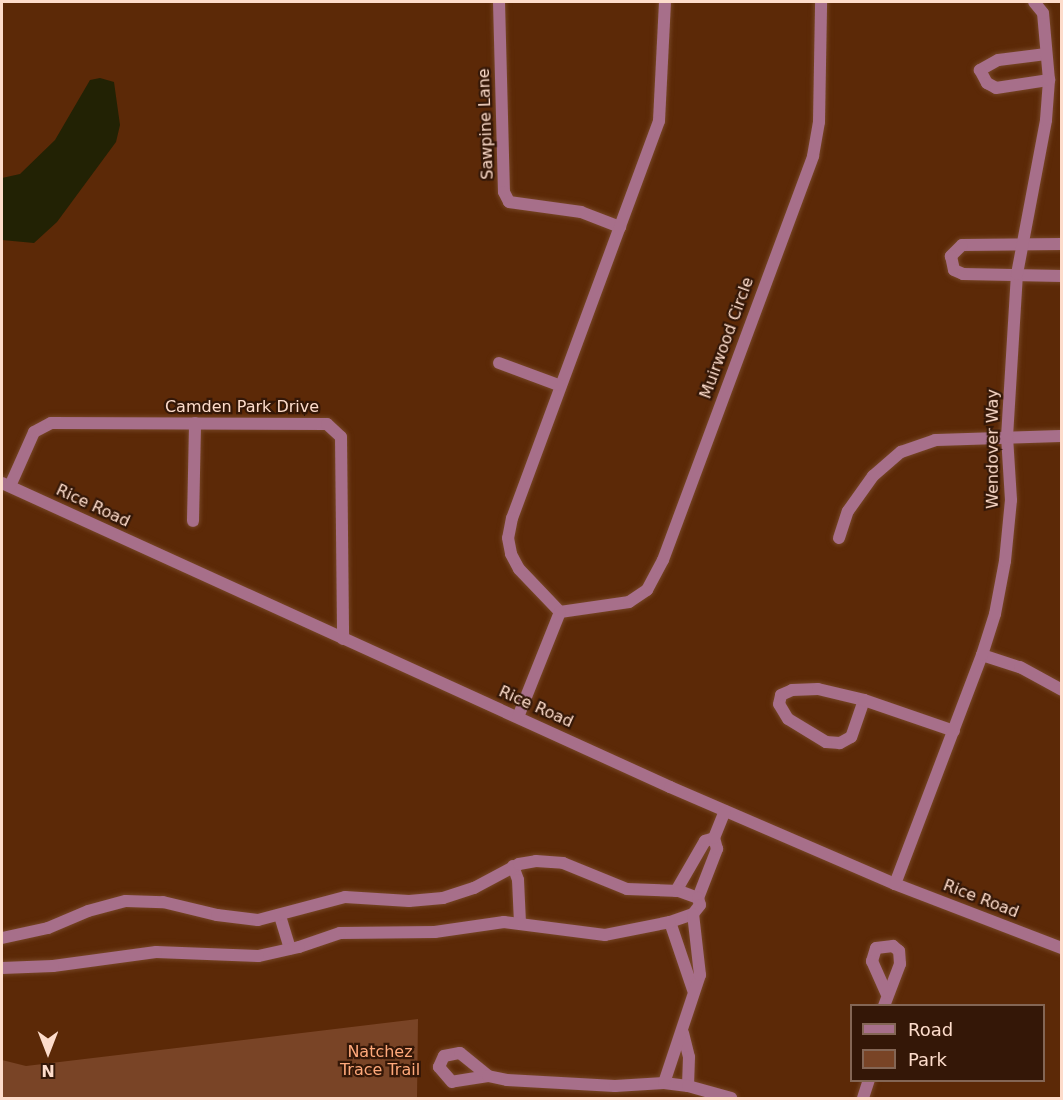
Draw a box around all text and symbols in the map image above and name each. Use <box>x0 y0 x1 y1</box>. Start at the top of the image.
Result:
street label: Sawpine Lane <box>474 68 498 180</box>
street label: Muirwood Circle <box>696 275 758 401</box>
street label: Wendover Way <box>983 389 1003 509</box>
street label: Camden Park Drive <box>165 397 319 417</box>
street label: Rice Road <box>53 481 133 531</box>
street label: Rice Road <box>496 682 576 732</box>
street label: Rice Road <box>940 876 1022 922</box>
legend <box>850 1004 1045 1082</box>
text: Road <box>908 1019 953 1040</box>
north arrow <box>18 1022 78 1082</box>
park label: Natchez Trace Trail <box>340 1042 420 1080</box>
text: Park <box>908 1049 947 1070</box>
text: N <box>41 1061 55 1080</box>

